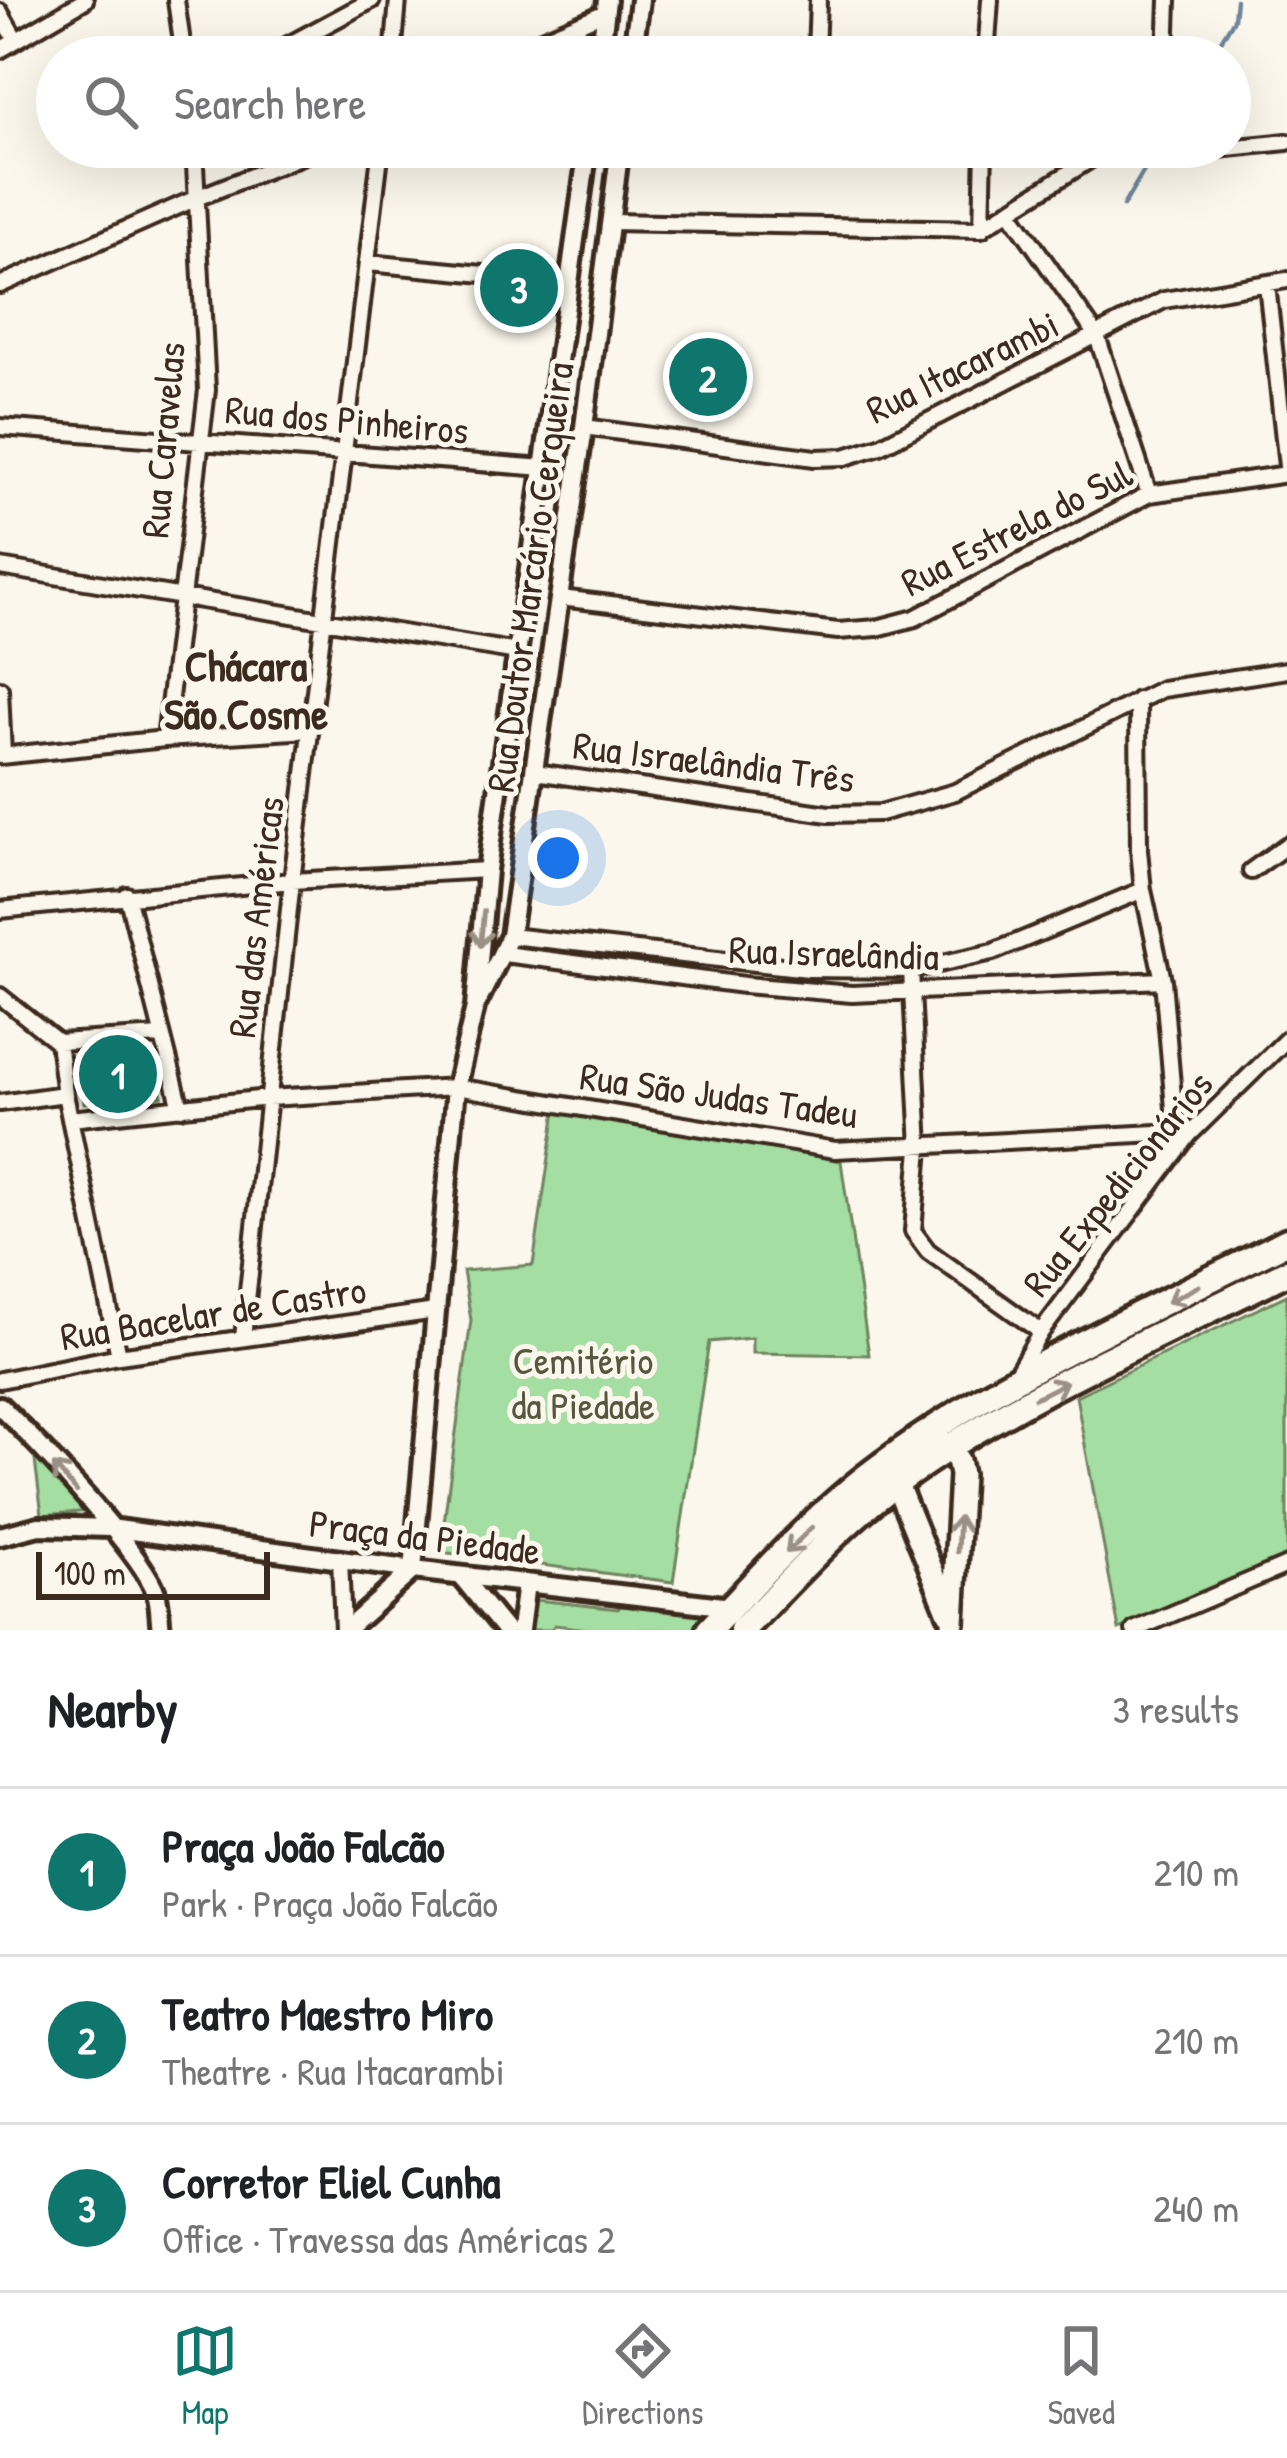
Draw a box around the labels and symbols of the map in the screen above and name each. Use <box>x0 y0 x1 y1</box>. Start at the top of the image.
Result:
pin: 3 <box>480 243 558 333</box>
street label: Rua Itacarambi <box>857 297 1067 435</box>
pin: 2 <box>669 332 747 422</box>
street label: Rua Caravelas <box>127 340 197 540</box>
street label: Rua Doutor Marcário Cerqueira <box>473 359 585 795</box>
street label: Rua dos Pinheiros <box>223 382 471 456</box>
street label: Rua Estrela do Sul <box>892 446 1141 608</box>
district label: Chácara São Cosme <box>164 637 328 742</box>
street label: Rua Israelândia Três <box>570 717 858 805</box>
street label: Rua das Américas <box>214 794 296 1040</box>
your location <box>528 828 588 888</box>
one-way arrow <box>470 909 493 948</box>
street label: Rua Israelândia <box>728 922 940 982</box>
pin: 1 <box>79 1029 157 1119</box>
street label: Rua São Judas Tadeu <box>577 1048 861 1140</box>
street label: Rua Expedicionários <box>1010 1059 1224 1307</box>
street label: Rua Bacelar de Castro <box>57 1262 369 1362</box>
one-way arrow <box>1165 1283 1201 1306</box>
park label: Cemitério da Piedade <box>511 1333 655 1431</box>
one-way arrow <box>1033 1378 1069 1400</box>
one-way arrow <box>52 1463 80 1493</box>
street label: Praça da Piedade <box>307 1496 543 1576</box>
one-way arrow <box>947 1515 970 1554</box>
one-way arrow <box>785 1525 814 1554</box>
scale bar <box>36 1546 270 1599</box>

